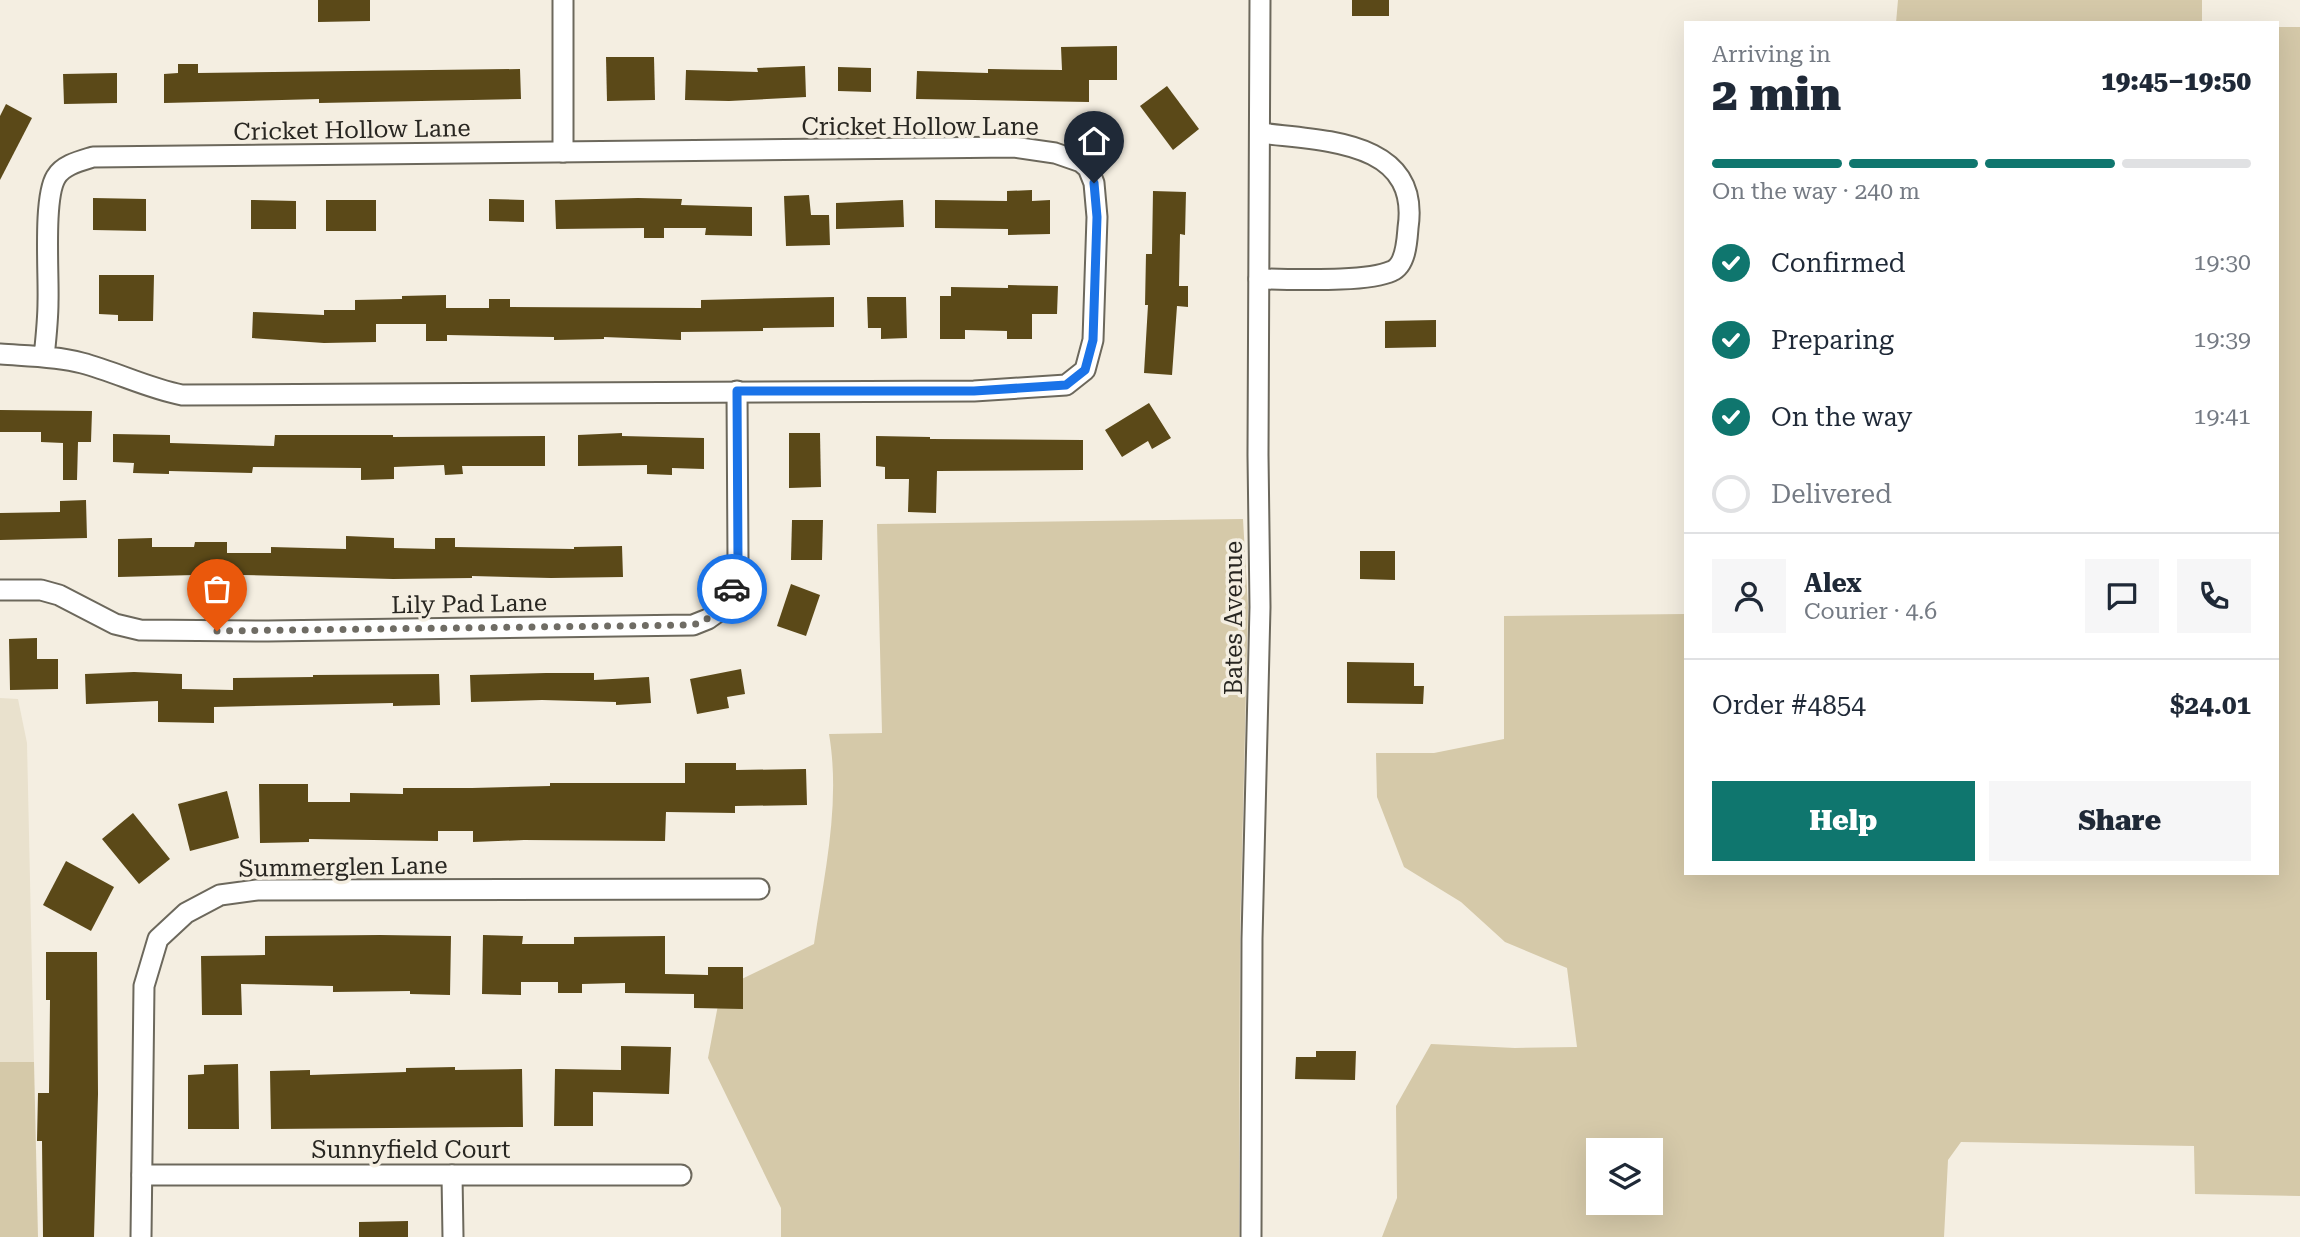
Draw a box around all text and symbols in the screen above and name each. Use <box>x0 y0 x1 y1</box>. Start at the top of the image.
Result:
text: Arriving in <box>1712 41 1831 68</box>
text: 19:45–19:50 <box>2101 66 2251 96</box>
text: 2 min <box>1712 67 1841 121</box>
pin <box>1064 111 1124 183</box>
street label: Cricket Hollow Lane <box>801 113 1039 141</box>
street label: Cricket Hollow Lane <box>233 114 471 146</box>
icon: home <box>1075 122 1113 160</box>
text: On the way · 240 m <box>1712 178 1920 205</box>
icon: check <box>1712 244 1750 282</box>
text: Confirmed <box>1771 248 1906 278</box>
text: 19:30 <box>2194 249 2251 276</box>
icon: check <box>1712 321 1750 359</box>
text: Preparing <box>1771 325 1894 355</box>
text: 19:39 <box>2194 326 2251 353</box>
icon: check <box>1712 398 1750 436</box>
text: On the way <box>1771 402 1912 432</box>
text: 19:41 <box>2194 403 2251 430</box>
text: Delivered <box>1771 479 1892 509</box>
street label: Bates Avenue <box>1220 541 1248 695</box>
courier <box>697 554 767 624</box>
pin <box>187 559 247 631</box>
button: person <box>1712 559 1786 633</box>
button: chat <box>2085 559 2159 633</box>
button: phone <box>2177 559 2251 633</box>
text: Alex <box>1804 568 1862 598</box>
icon: bag <box>198 570 236 608</box>
icon: car <box>713 570 751 608</box>
street label: Lily Pad Lane <box>391 589 547 619</box>
text: Courier · 4.6 <box>1804 598 1937 625</box>
text: Order #4854 <box>1712 690 1866 720</box>
text: $24.01 <box>2170 690 2251 720</box>
button: Help <box>1712 781 1975 861</box>
button: Share <box>1989 781 2251 861</box>
street label: Summerglen Lane <box>238 851 448 883</box>
street label: Sunnyfield Court <box>311 1136 511 1164</box>
map controls <box>1586 1138 1663 1215</box>
button: layers <box>1586 1138 1663 1215</box>

